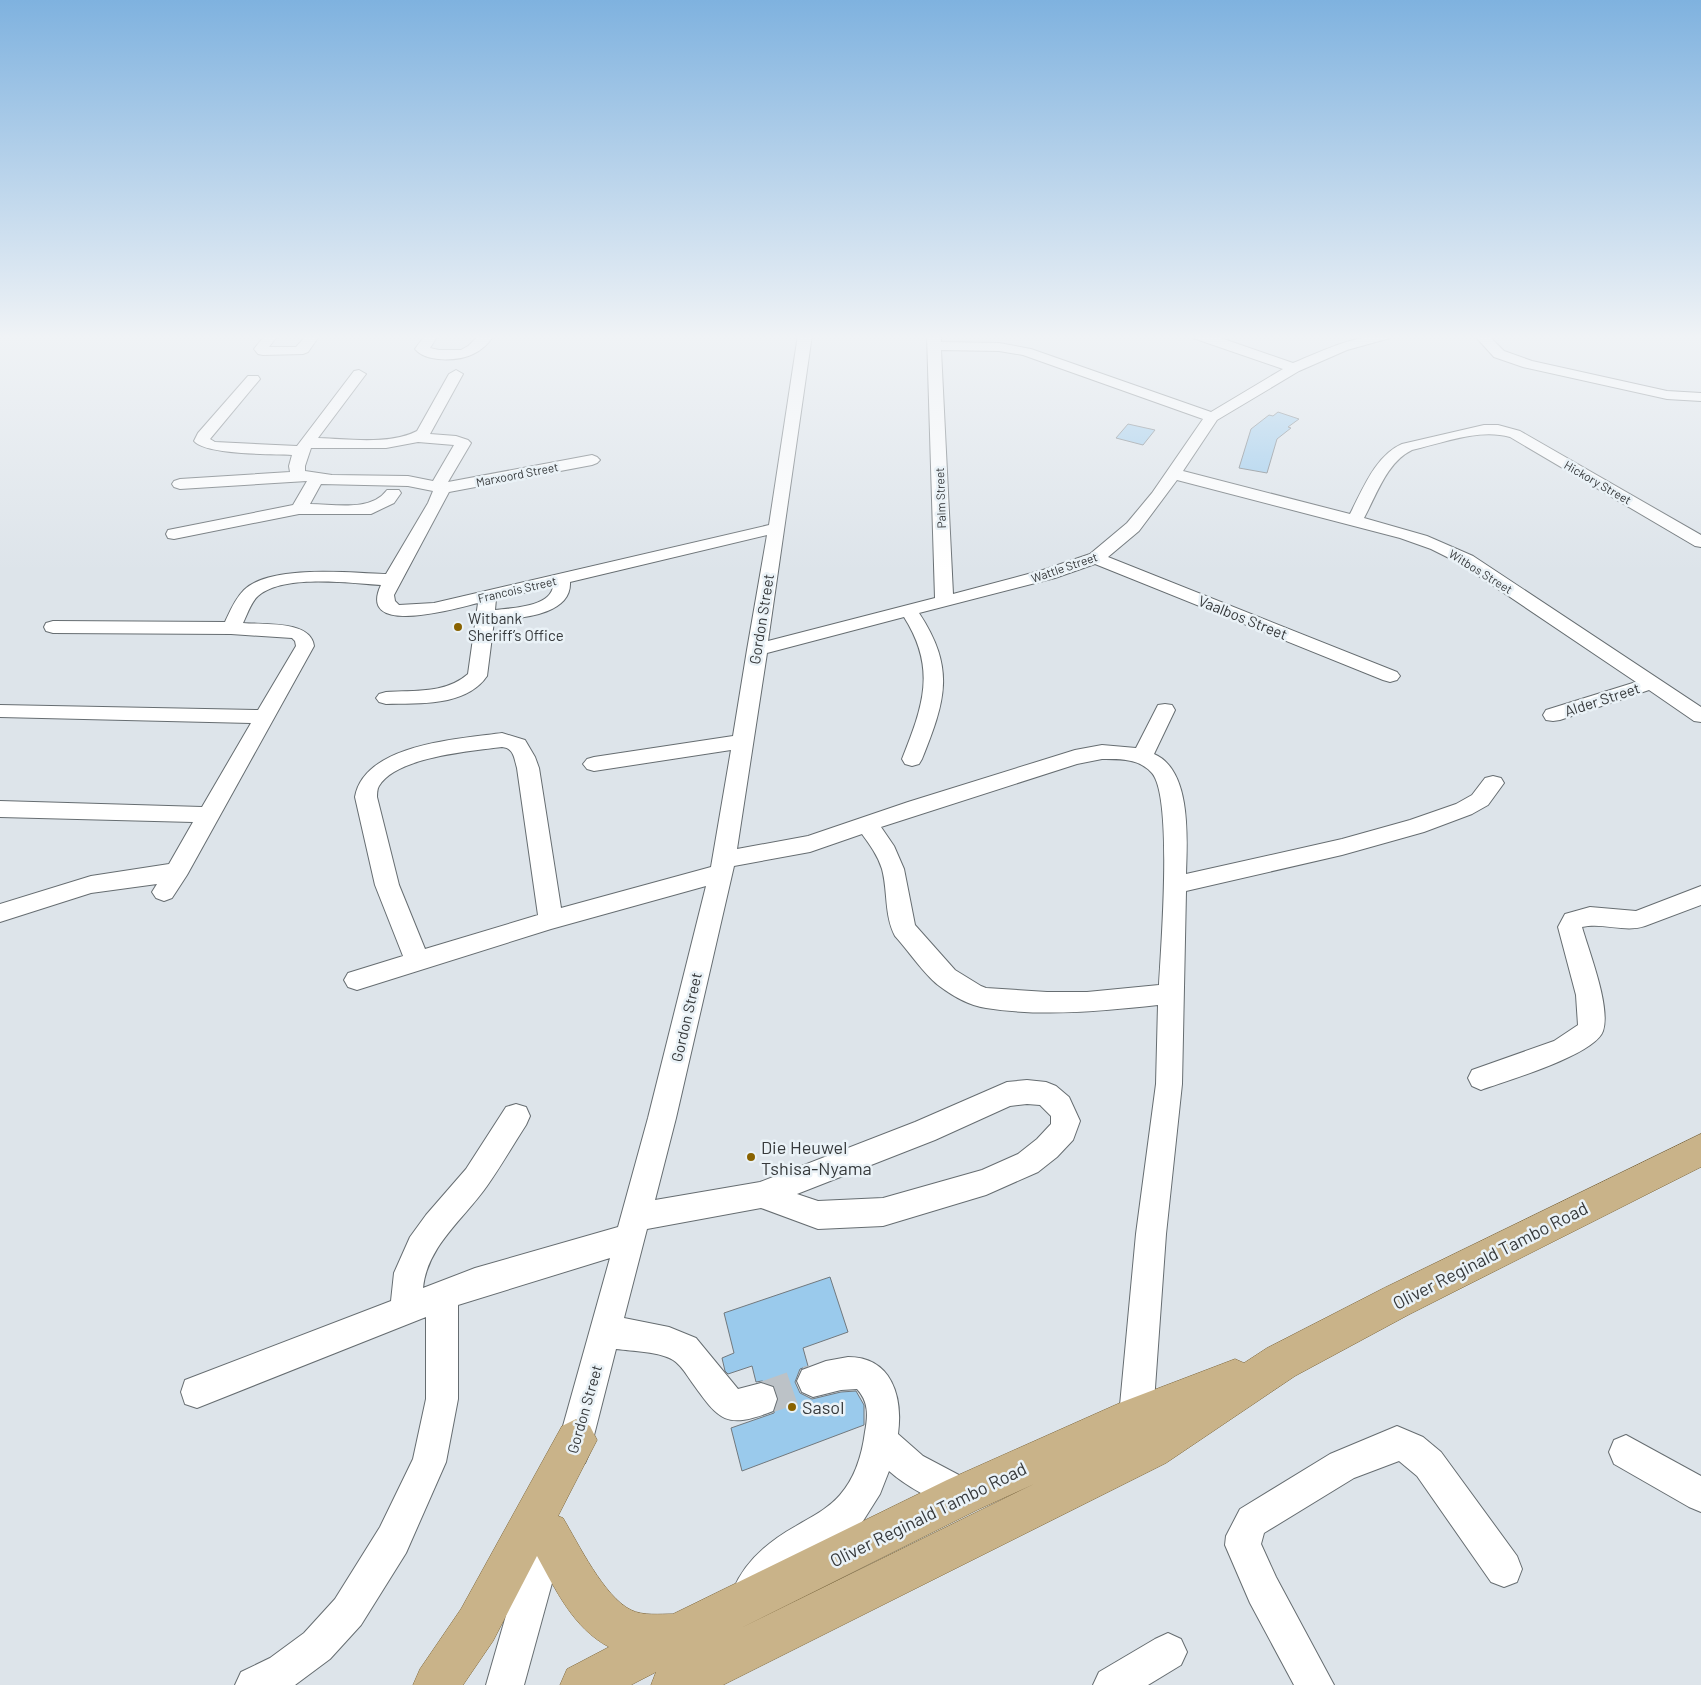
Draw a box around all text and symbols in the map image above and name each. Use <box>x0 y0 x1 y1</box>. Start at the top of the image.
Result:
street label: Hickory Street <box>1562 457 1634 507</box>
street label: Marxoord Street <box>475 459 559 489</box>
street label: Palm Street <box>932 467 948 529</box>
street label: Witbos Street <box>1447 546 1515 596</box>
street label: Wattle Street <box>1029 549 1099 585</box>
street label: Francois Street <box>476 573 558 605</box>
street label: Gordon Street <box>745 573 777 665</box>
street label: Vaalbos Street <box>1196 591 1290 643</box>
place label: Witbank Sheriff’s Office <box>468 609 564 644</box>
marker: Witbank Sheriff’s Office <box>452 621 464 633</box>
street label: Alder Street <box>1562 678 1642 720</box>
street label: Gordon Street <box>667 971 705 1063</box>
place label: Die Heuwel Tshisa-Nyama <box>761 1136 872 1179</box>
marker: Die Heuwel Tshisa-Nyama <box>745 1151 757 1163</box>
street label: Oliver Reginald Tambo Road <box>1389 1196 1591 1314</box>
street label: Gordon Street <box>563 1363 605 1455</box>
place label: Sasol <box>802 1396 844 1418</box>
marker: Sasol <box>786 1401 798 1413</box>
street label: Oliver Reginald Tambo Road <box>826 1457 1030 1571</box>

